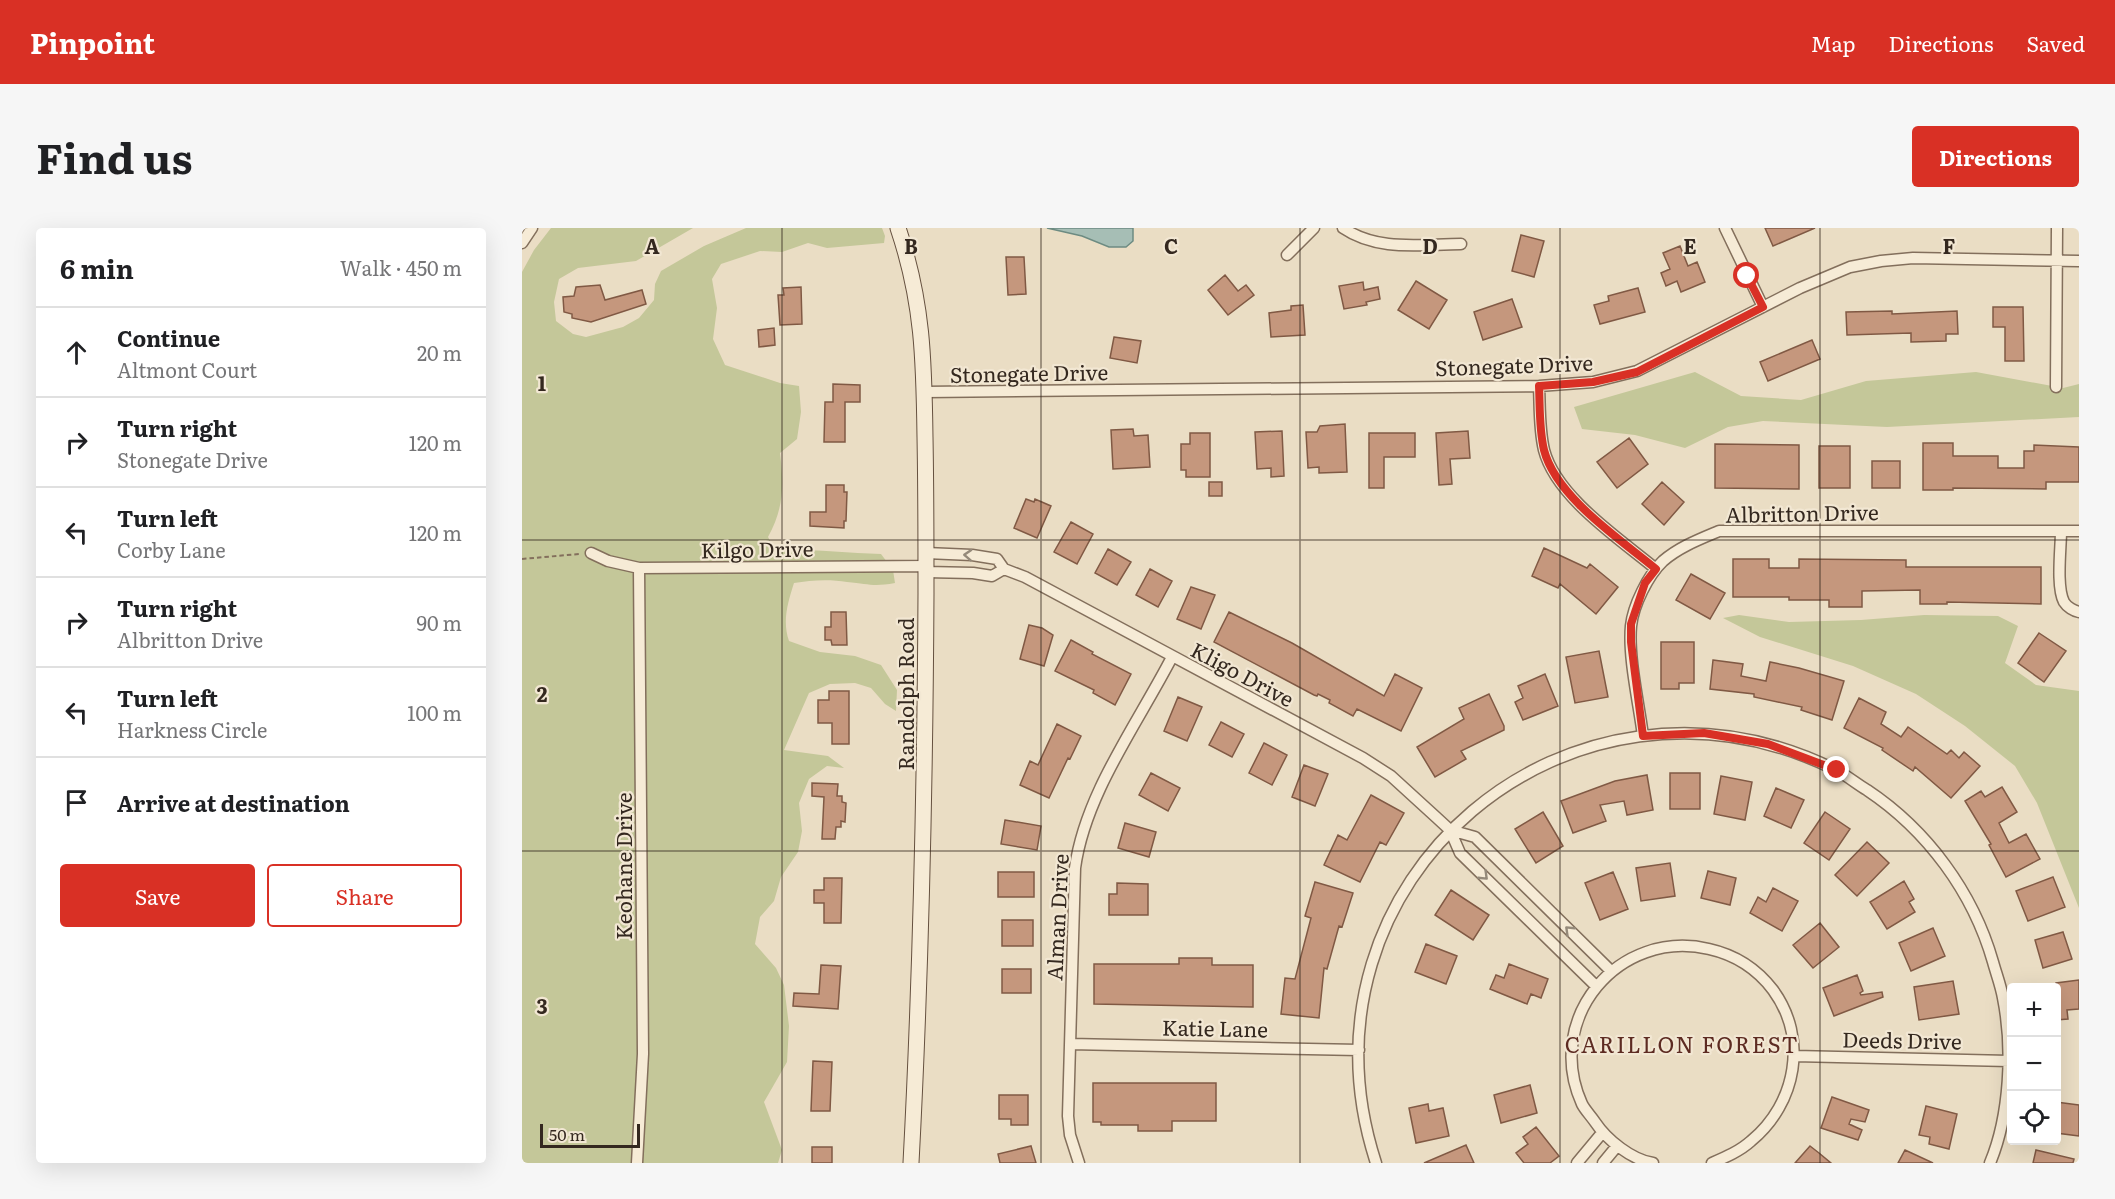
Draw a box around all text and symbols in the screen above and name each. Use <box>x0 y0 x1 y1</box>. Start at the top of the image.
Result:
text: Pinpoint <box>30 21 155 63</box>
text: Map <box>1811 27 1856 58</box>
text: Directions <box>1889 27 1994 58</box>
text: Saved <box>2027 27 2085 58</box>
text: Find us <box>36 125 193 187</box>
button: Directions <box>1912 126 2079 187</box>
text: A <box>644 230 660 260</box>
text: B <box>904 230 918 260</box>
text: C <box>1164 230 1178 260</box>
text: D <box>1422 230 1438 260</box>
text: E <box>1683 230 1697 260</box>
text: F <box>1943 230 1956 260</box>
text: 6 min <box>60 248 134 287</box>
text: Walk · 450 m <box>340 252 462 282</box>
route start <box>1733 262 1759 288</box>
text: Continue <box>117 321 220 354</box>
icon: ahead <box>60 336 93 369</box>
text: 20 m <box>417 337 462 367</box>
street label: Stonegate Drive <box>1434 346 1594 382</box>
text: Altmont Court <box>117 354 257 384</box>
street label: Stonegate Drive <box>950 355 1109 389</box>
text: 1 <box>538 367 546 397</box>
text: Turn right <box>117 411 237 444</box>
icon: right <box>60 426 93 459</box>
text: 120 m <box>409 427 462 457</box>
text: Stonegate Drive <box>117 444 268 474</box>
street label: Albritton Drive <box>1725 495 1879 529</box>
text: Turn left <box>117 501 218 534</box>
icon: left <box>60 516 93 549</box>
text: 120 m <box>409 517 462 547</box>
street label: Kilgo Drive <box>700 532 814 564</box>
text: Corby Lane <box>117 534 226 564</box>
one-way arrow <box>964 549 973 562</box>
text: Turn right <box>117 591 237 624</box>
icon: right <box>60 606 93 639</box>
text: 90 m <box>417 607 462 637</box>
street label: Randolph Road <box>889 617 920 771</box>
text: Albritton Drive <box>117 624 263 654</box>
street label: Kligo Drive <box>1186 633 1300 713</box>
text: 2 <box>537 678 548 708</box>
text: Turn left <box>117 681 218 714</box>
icon: left <box>60 696 93 729</box>
text: 100 m <box>407 697 462 727</box>
text: Harkness Circle <box>117 714 267 744</box>
route end <box>1823 756 1849 782</box>
icon: arrive <box>60 786 93 819</box>
text: Arrive at destination <box>117 786 350 819</box>
street label: Keohane Drive <box>607 792 638 940</box>
street label: Alman Drive <box>1037 853 1075 981</box>
button: Save <box>60 864 255 927</box>
button: Share <box>267 864 462 927</box>
one-way arrow <box>1476 869 1487 880</box>
one-way arrow <box>1566 926 1577 937</box>
map controls <box>2007 983 2061 1145</box>
button: + <box>2007 983 2061 1037</box>
text: 3 <box>536 990 548 1020</box>
street label: Katie Lane <box>1162 1011 1268 1043</box>
street label: Deeds Drive <box>1842 1022 1962 1056</box>
district label: CARILLON FOREST <box>1565 1027 1799 1060</box>
button: − <box>2007 1037 2061 1091</box>
button: locate <box>2007 1091 2061 1145</box>
scale bar <box>540 1121 640 1148</box>
text: 50 m <box>549 1122 585 1146</box>

